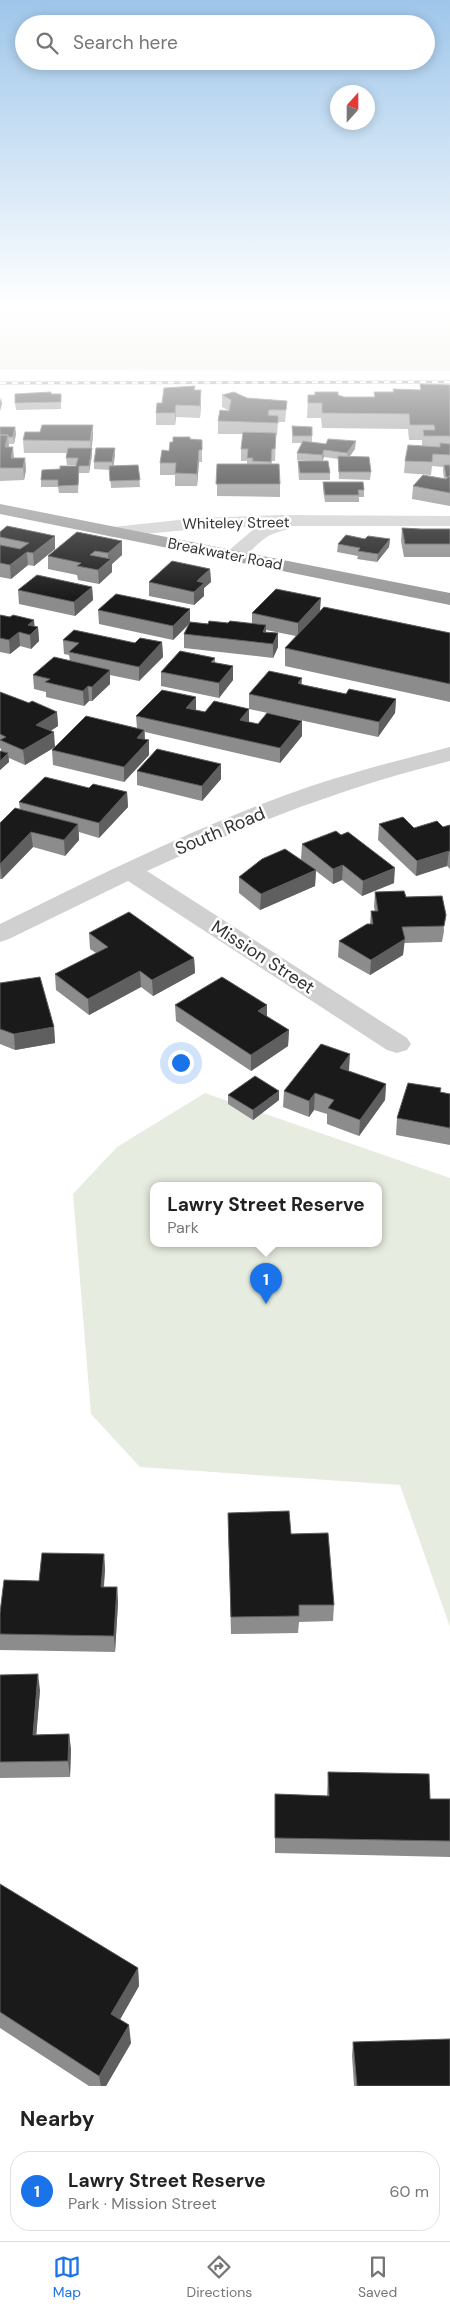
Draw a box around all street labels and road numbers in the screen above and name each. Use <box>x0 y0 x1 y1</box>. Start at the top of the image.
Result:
street label: Whiteley Street <box>182 512 290 534</box>
street label: Breakwater Road <box>166 533 284 575</box>
street label: South Road <box>171 801 269 861</box>
street label: Mission Street <box>207 915 319 999</box>

